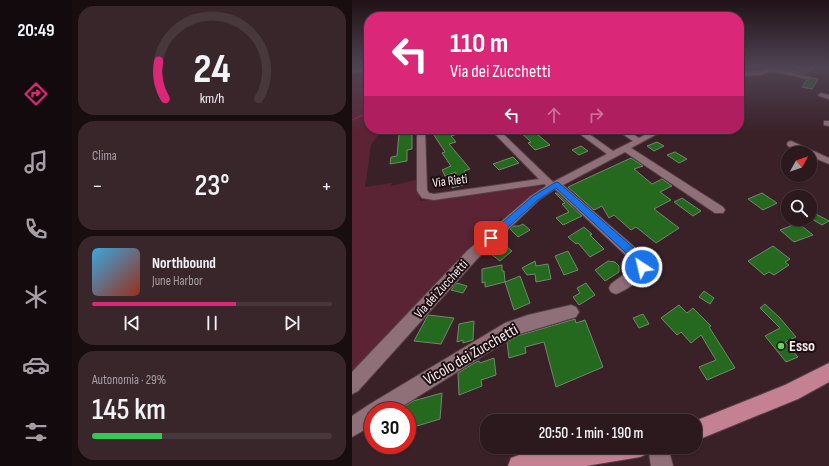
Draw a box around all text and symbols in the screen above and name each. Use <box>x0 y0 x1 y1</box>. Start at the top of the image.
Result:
text: 20:49 <box>17 20 55 41</box>
text: 110 m <box>450 27 508 60</box>
icon: left <box>384 28 436 80</box>
text: 24 <box>193 44 231 93</box>
text: Via dei Zucchetti <box>450 61 551 82</box>
icon: directions <box>22 80 50 108</box>
text: km/h <box>200 89 224 106</box>
icon: left <box>501 104 523 126</box>
icon: ahead <box>543 104 565 126</box>
icon: right <box>585 104 607 126</box>
north arrow <box>781 146 817 182</box>
map controls <box>781 146 817 226</box>
icon: music <box>22 148 50 176</box>
text: Clima <box>92 148 117 164</box>
text: 23° <box>194 168 230 204</box>
street label: Via Rieti <box>431 171 469 191</box>
text: − <box>92 173 103 200</box>
text: + <box>321 173 332 200</box>
button: search <box>781 190 817 226</box>
icon: phone <box>22 215 50 243</box>
pin <box>474 221 508 255</box>
icon: arrive <box>480 227 502 249</box>
position arrow <box>621 246 663 288</box>
text: Northbound <box>152 254 216 273</box>
street label: Via dei Zucchetti <box>411 257 471 321</box>
text: June Harbor <box>152 273 203 289</box>
icon: climate <box>22 283 50 311</box>
icon: previous <box>121 312 143 334</box>
icon: pause <box>201 312 223 334</box>
icon: next <box>281 312 303 334</box>
street label: Vicolo dei Zucchetti <box>420 320 522 390</box>
place label: Esso <box>789 337 815 356</box>
marker: Esso <box>776 341 786 351</box>
icon: car <box>22 351 50 379</box>
text: Autonomia · 29% <box>92 372 166 388</box>
text: 145 km <box>92 392 166 428</box>
speed limit sign: 30 <box>364 402 416 454</box>
icon: filters <box>22 418 50 446</box>
text: 20:50 · 1 min · 190 m <box>539 424 643 443</box>

